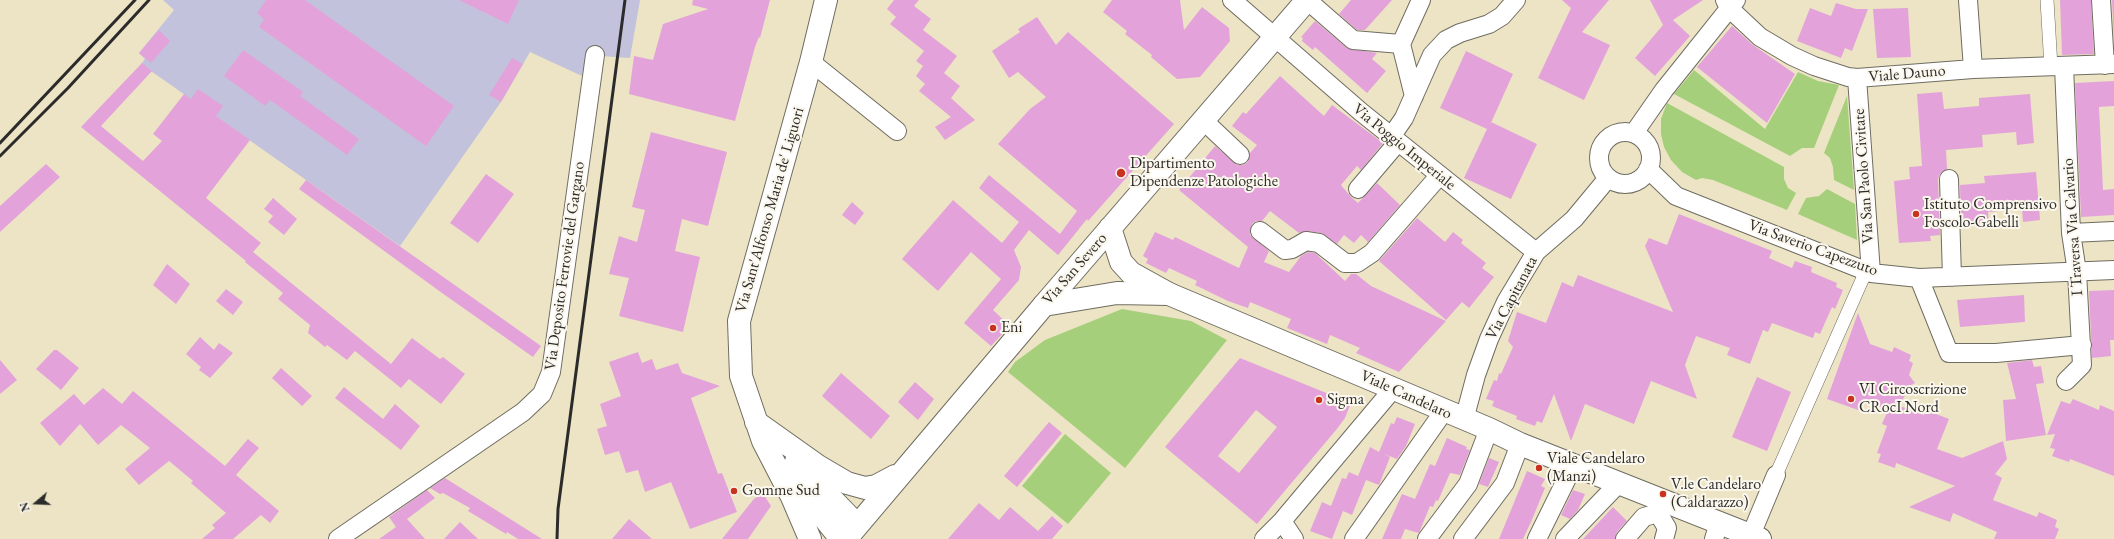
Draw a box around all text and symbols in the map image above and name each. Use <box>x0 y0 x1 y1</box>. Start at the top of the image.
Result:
street label: Viale Dauno <box>1868 61 1946 87</box>
street label: Via Poggio Imperiale <box>1349 100 1459 194</box>
street label: Via Sant'Alfonso Maria de' Liguori <box>731 105 809 315</box>
street label: Via San Paolo Civitate <box>1850 108 1878 244</box>
place label: Dipartimento Dipendenze Patologiche <box>1130 154 1278 192</box>
street label: I Traversa Via Calvario <box>2059 158 2087 296</box>
street label: Via Deposito Ferrovie del Gargano <box>541 160 589 372</box>
marker: Dipartimento Dipendenze Patologiche <box>1115 167 1127 179</box>
place label: Istituto Comprensivo Foscolo-Gabelli <box>1924 195 2057 233</box>
marker: Istituto Comprensivo Foscolo-Gabelli <box>1911 209 1921 219</box>
street label: Via Saverio Capezzuto <box>1746 216 1880 280</box>
street label: Via San Severo <box>1038 229 1112 309</box>
street label: Via Capitanata <box>1482 253 1542 343</box>
place label: Eni <box>1001 318 1022 338</box>
marker: Eni <box>988 323 998 333</box>
street label: Viale Candelaro <box>1357 366 1455 424</box>
place label: VI Circoscrizione CRocI Nord <box>1859 380 1966 418</box>
place label: Sigma <box>1327 390 1364 410</box>
marker: VI Circoscrizione CRocI Nord <box>1846 394 1856 404</box>
marker: Sigma <box>1314 395 1324 405</box>
place label: Viale Candelaro (Manzi) <box>1547 449 1645 487</box>
marker: Viale Candelaro (Manzi) <box>1534 463 1544 473</box>
place label: V.le Candelaro (Caldarazzo) <box>1671 475 1761 513</box>
place label: Gomme Sud <box>742 481 820 501</box>
north arrow <box>16 483 56 523</box>
marker: Gomme Sud <box>729 486 739 496</box>
marker: V.le Candelaro (Caldarazzo) <box>1658 489 1668 499</box>
text: N <box>17 500 33 513</box>

